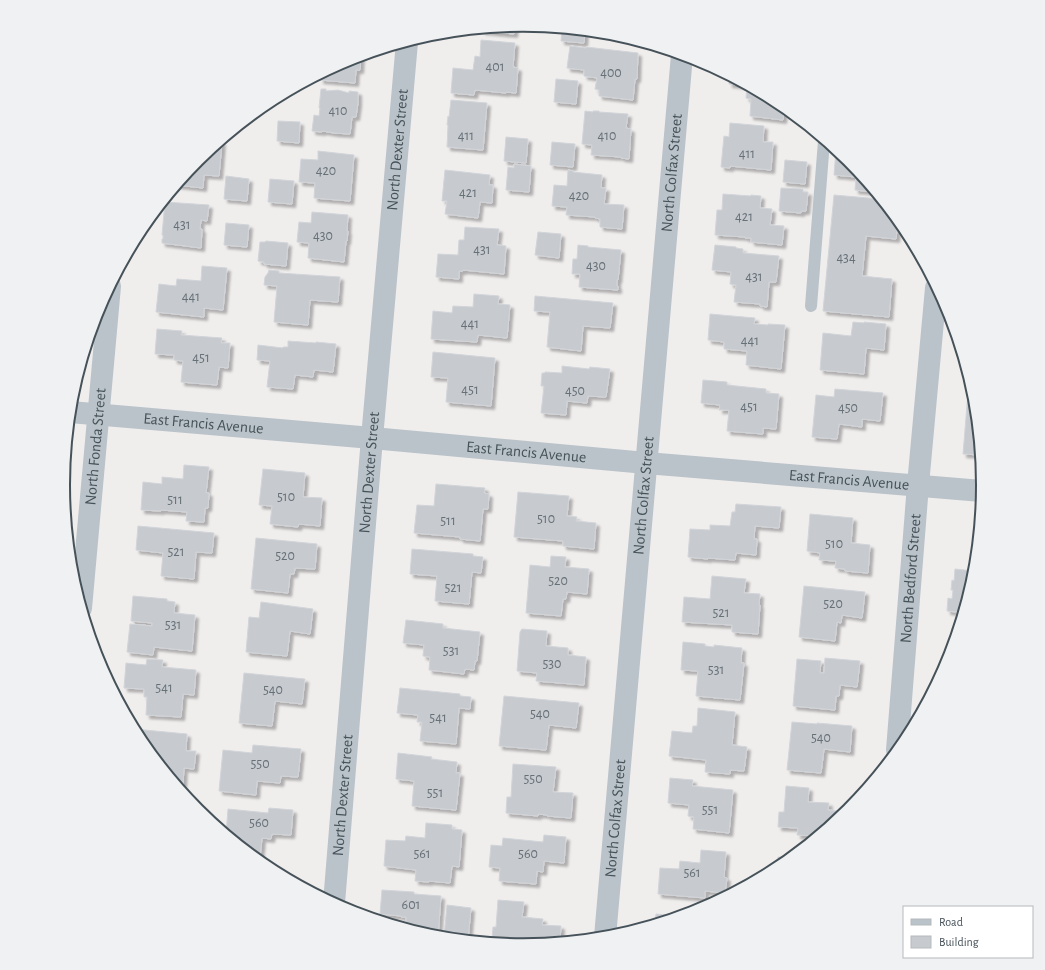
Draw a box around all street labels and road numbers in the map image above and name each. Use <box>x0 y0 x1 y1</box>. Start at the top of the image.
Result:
street label: North Dexter Street <box>384 88 411 211</box>
street label: North Colfax Street <box>659 113 685 233</box>
street label: North Fonda Street <box>82 387 109 506</box>
street label: East Francis Avenue <box>143 410 264 437</box>
street label: North Dexter Street <box>356 411 382 534</box>
street label: North Colfax Street <box>630 436 657 556</box>
street label: East Francis Avenue <box>465 439 587 466</box>
street label: East Francis Avenue <box>788 467 910 493</box>
street label: North Bedford Street <box>897 513 924 644</box>
street label: North Dexter Street <box>330 734 356 857</box>
street label: North Colfax Street <box>602 759 628 878</box>

